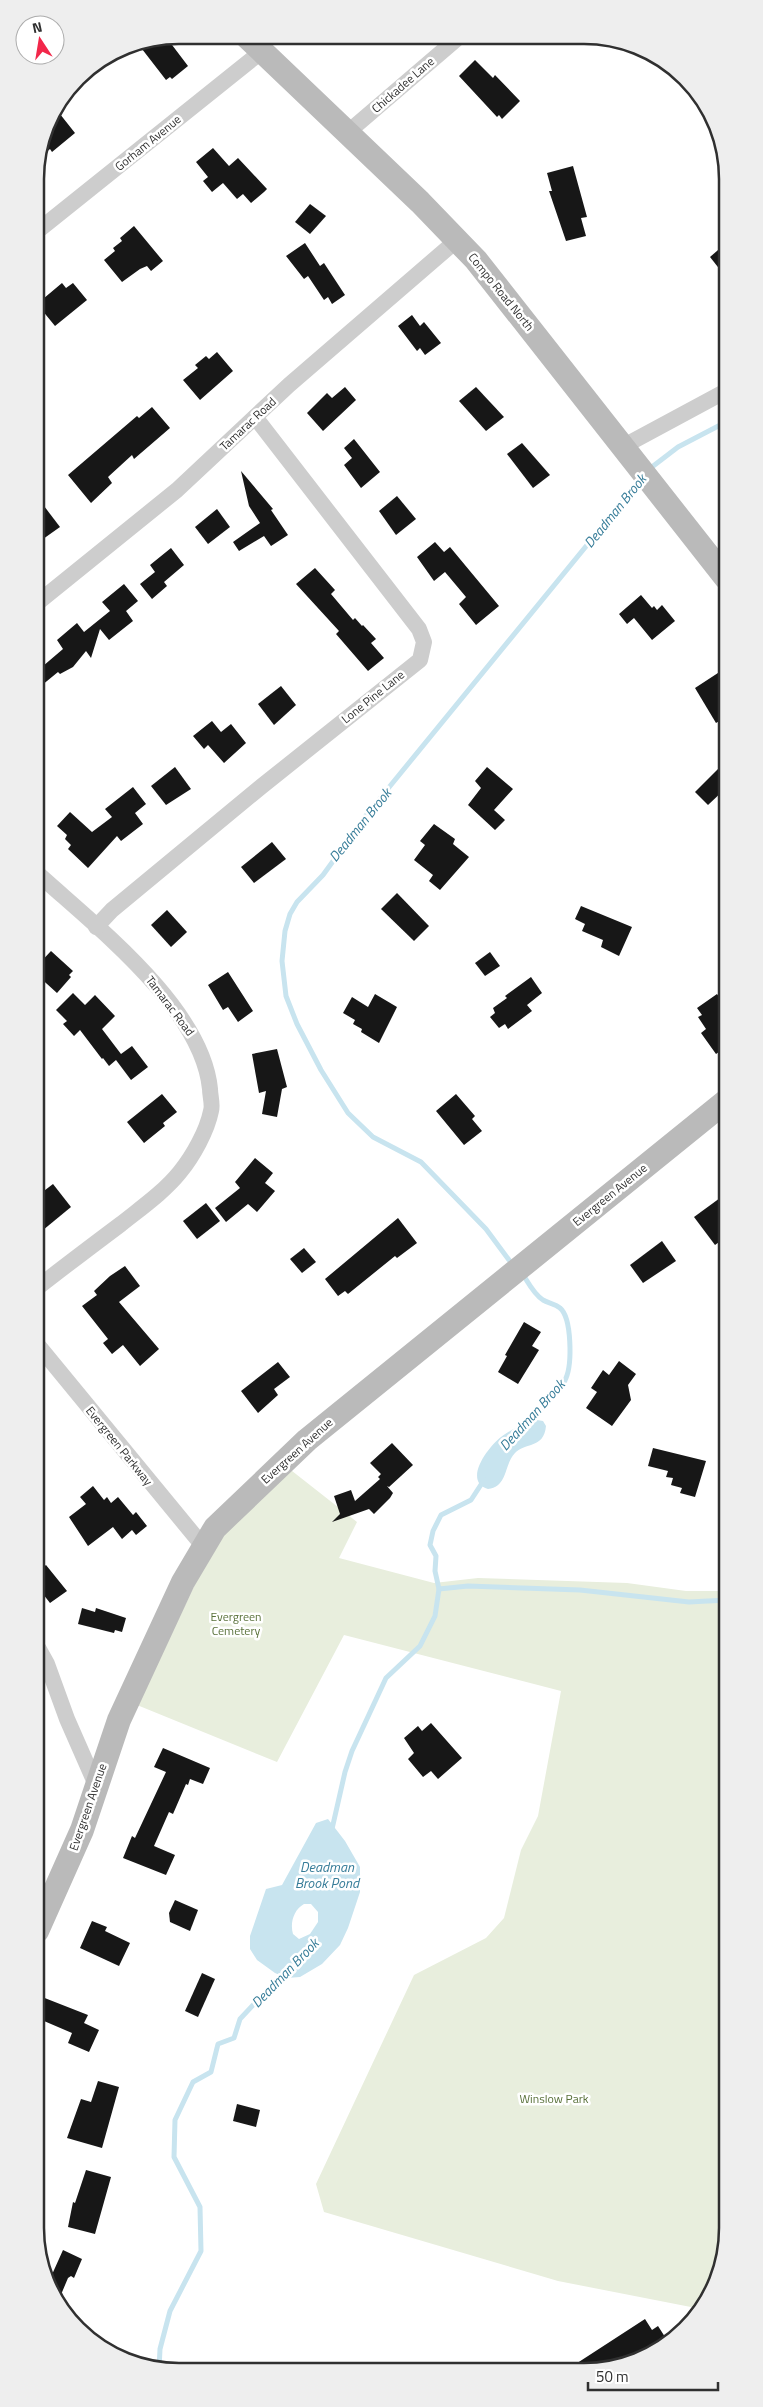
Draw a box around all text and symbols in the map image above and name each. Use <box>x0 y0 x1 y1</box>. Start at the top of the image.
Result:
north arrow <box>15 15 65 65</box>
text: N <box>30 16 44 38</box>
street label: Chickadee Lane <box>367 52 438 117</box>
street label: Gorham Avenue <box>110 110 185 175</box>
street label: Compo Road North <box>464 248 539 335</box>
street label: Tamarac Road <box>215 392 280 455</box>
water label: Deadman Brook <box>578 468 652 552</box>
street label: Lone Pine Lane <box>337 665 408 728</box>
water label: Deadman Brook <box>323 782 397 866</box>
street label: Tamarac Road <box>141 971 199 1040</box>
street label: Evergreen Avenue <box>568 1159 651 1231</box>
water label: Deadman Brook <box>494 1373 570 1455</box>
street label: Evergreen Parkway <box>81 1402 158 1490</box>
street label: Evergreen Avenue <box>256 1413 337 1488</box>
park label: Evergreen Cemetery <box>210 1607 262 1640</box>
street label: Evergreen Avenue <box>64 1761 111 1853</box>
water label: Deadman Brook Pond <box>295 1856 361 1893</box>
water label: Deadman Brook <box>246 1932 324 2012</box>
park label: Winslow Park <box>519 2089 589 2108</box>
scale bar <box>588 2360 718 2392</box>
text: 50 m <box>596 2365 629 2388</box>

